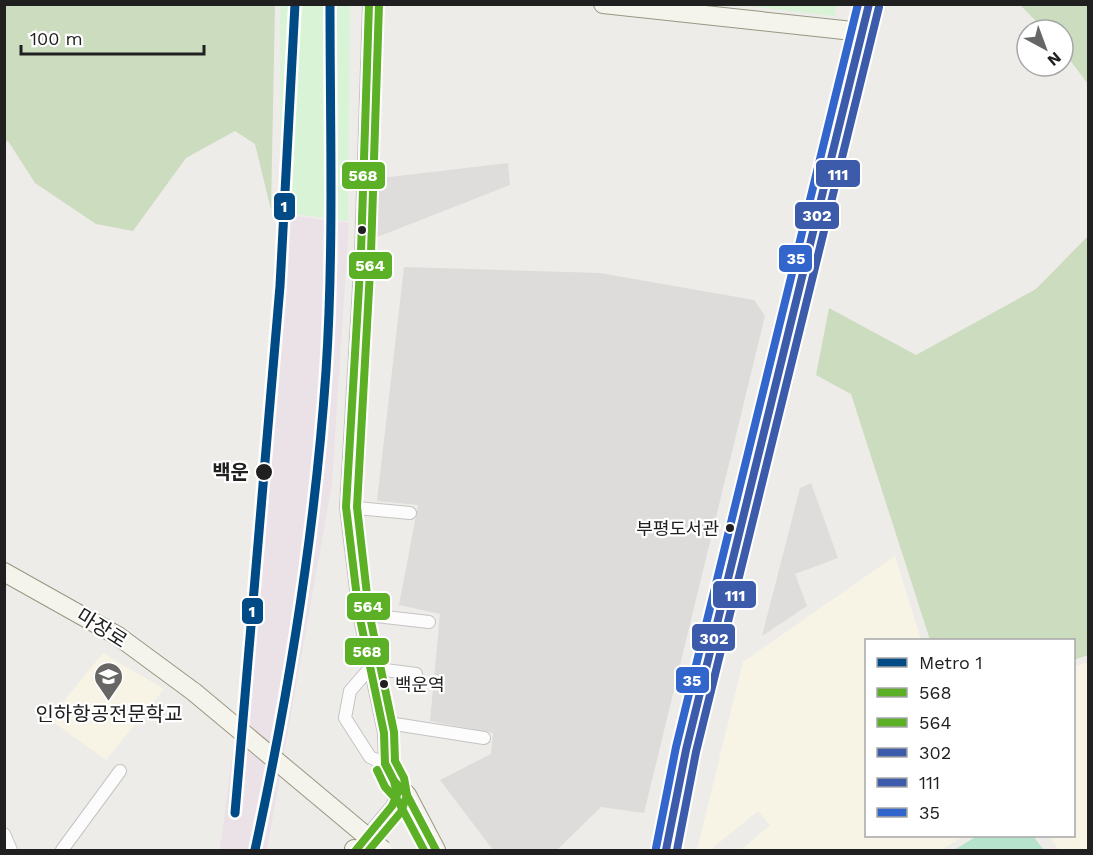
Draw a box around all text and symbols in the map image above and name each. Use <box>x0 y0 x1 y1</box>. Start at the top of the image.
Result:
scale bar <box>21 18 204 56</box>
north arrow <box>1015 18 1075 78</box>
text: 100 m <box>30 28 83 49</box>
text: N <box>1044 48 1065 70</box>
line badge: 111 <box>815 159 861 188</box>
line badge: 568 <box>341 161 386 190</box>
text: 111 <box>828 165 848 184</box>
text: 568 <box>348 166 378 185</box>
line badge: 1 <box>273 192 296 221</box>
text: 1 <box>281 197 287 216</box>
line badge: 302 <box>794 201 840 230</box>
text: 302 <box>802 206 832 225</box>
unlabelled marker <box>356 224 368 236</box>
line badge: 35 <box>778 244 813 273</box>
text: 35 <box>787 249 805 268</box>
line badge: 564 <box>348 251 393 280</box>
text: 564 <box>355 256 385 275</box>
place label: 백운 <box>212 460 249 484</box>
marker: 백운 <box>254 462 274 482</box>
place label: 부평도서관 <box>636 518 719 539</box>
marker: 부평도서관 <box>724 522 736 534</box>
line badge: 111 <box>712 580 757 609</box>
text: 111 <box>725 586 745 605</box>
line badge: 564 <box>346 592 391 621</box>
line badge: 1 <box>241 597 264 625</box>
text: 564 <box>353 597 383 616</box>
text: 1 <box>249 602 255 621</box>
street label: 마장로 <box>72 603 132 653</box>
line badge: 302 <box>691 623 736 652</box>
text: 302 <box>699 629 729 648</box>
line badge: 568 <box>344 637 390 666</box>
legend <box>865 639 1075 837</box>
text: 568 <box>352 642 382 661</box>
text: Metro 1 <box>919 652 983 673</box>
school or university icon: 인하항공전문학교 <box>93 660 125 702</box>
line badge: 35 <box>675 666 710 694</box>
text: 35 <box>683 671 701 690</box>
place label: 백운역 <box>395 674 445 695</box>
marker: 백운역 <box>378 678 390 690</box>
text: 568 <box>919 682 952 703</box>
place label: 인하항공전문학교 <box>35 702 183 726</box>
text: 564 <box>919 712 951 733</box>
text: 302 <box>919 742 951 763</box>
text: 111 <box>919 772 940 793</box>
text: 35 <box>919 802 940 823</box>

